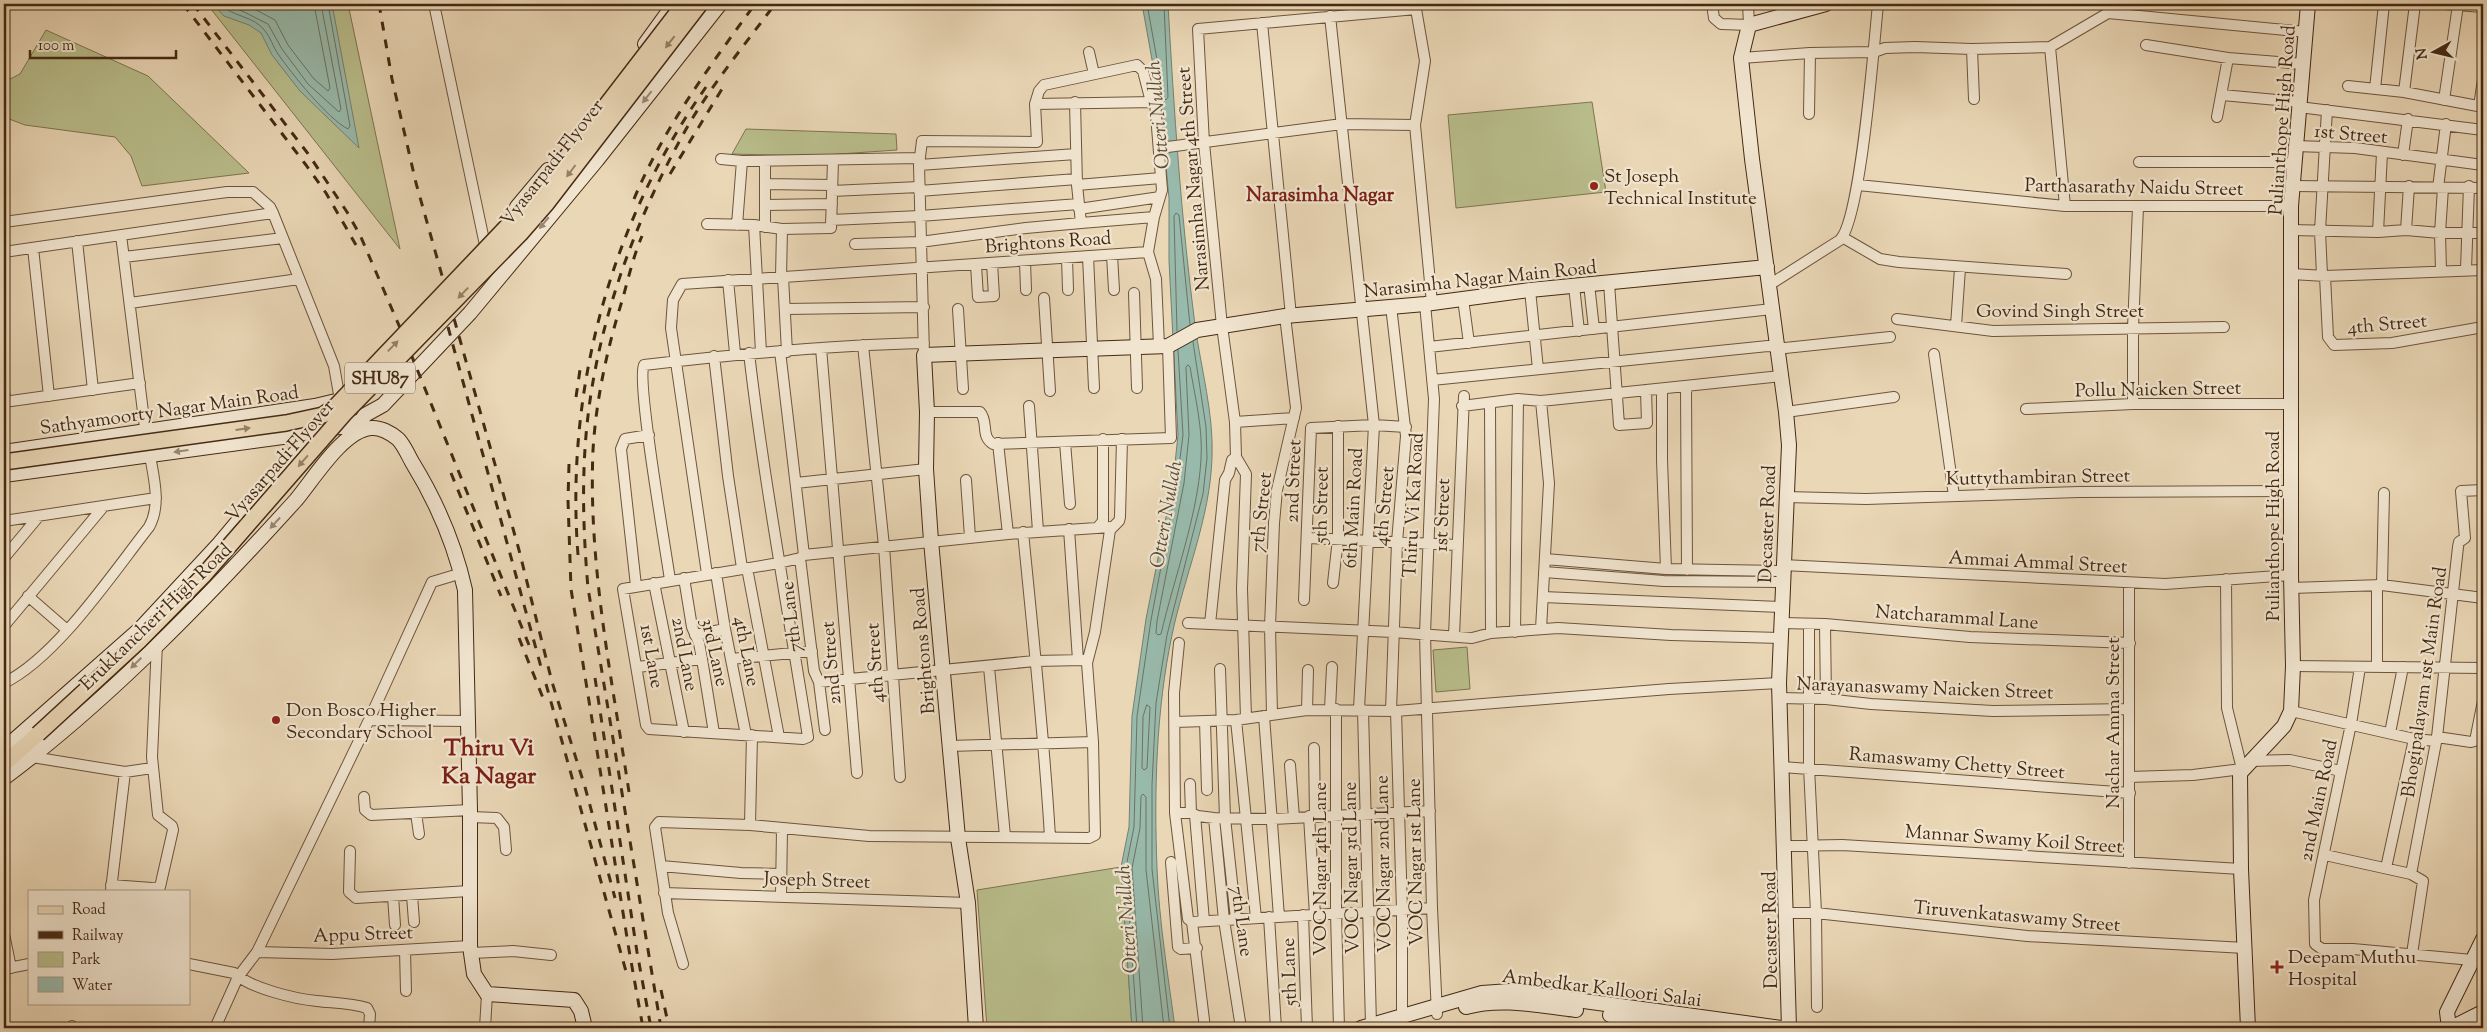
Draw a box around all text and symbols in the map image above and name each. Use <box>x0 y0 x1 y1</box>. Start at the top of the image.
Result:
street label: Pulianthope High Road <box>2263 24 2304 216</box>
scale bar <box>30 28 176 60</box>
north arrow <box>2410 28 2460 78</box>
one-way arrow <box>665 35 675 49</box>
text: 100 m <box>38 36 75 57</box>
text: N <box>2412 47 2434 60</box>
water label: Otteri Nullah <box>1140 59 1179 170</box>
street label: Narasimha Nagar 4th Street <box>1171 65 1218 292</box>
one-way arrow <box>641 90 652 103</box>
street label: Vyasarpadi Flyover <box>495 94 611 233</box>
street label: 1st Street <box>2313 119 2389 152</box>
one-way arrow <box>566 164 576 178</box>
place label: St Joseph Technical Institute <box>1604 164 1757 213</box>
street label: Parthasarathy Naidu Street <box>2024 173 2244 204</box>
marker: St Joseph Technical Institute <box>1588 180 1600 192</box>
district label: Narasimha Nagar <box>1246 182 1394 211</box>
one-way arrow <box>539 217 550 230</box>
street label: Brightons Road <box>984 226 1113 261</box>
street label: Narasimha Nagar Main Road <box>1362 255 1598 306</box>
one-way arrow <box>457 286 469 298</box>
street label: Govind Singh Street <box>1976 299 2144 326</box>
street label: 4th Street <box>2346 309 2429 342</box>
one-way arrow <box>386 340 398 352</box>
road number: SHU87 <box>345 362 415 393</box>
street label: Pollu Naicken Street <box>2075 376 2242 405</box>
street label: Sathyamoorty Nagar Main Road <box>38 380 301 443</box>
street label: Vyasarpadi Flyover <box>220 394 342 529</box>
one-way arrow <box>235 425 251 433</box>
street label: Pulianthope High Road <box>2261 430 2288 621</box>
street label: Thiru Vi Ka Road <box>1397 432 1432 578</box>
street label: 2nd Street <box>1280 438 1309 523</box>
one-way arrow <box>173 447 189 455</box>
street label: 6th Main Road <box>1338 447 1371 569</box>
one-way arrow <box>298 455 309 468</box>
water label: Otteri Nullah <box>1144 458 1191 571</box>
street label: Kuttythambiran Street <box>1946 463 2131 494</box>
street label: Decaster Road <box>1753 464 1784 583</box>
street label: 4th Street <box>1369 465 1402 547</box>
street label: 5th Street <box>1308 466 1337 545</box>
street label: 7th Street <box>1245 470 1280 554</box>
street label: 1st Street <box>1429 477 1458 552</box>
one-way arrow <box>269 516 281 528</box>
street label: Erukkancheri High Road <box>75 538 239 698</box>
street label: Ammai Ammal Street <box>1948 545 2128 582</box>
street label: Bhogipalayam 1st Main Road <box>2396 565 2455 800</box>
street label: 7th Lane <box>775 580 810 654</box>
street label: Brightons Road <box>905 586 943 715</box>
street label: Natcharammal Lane <box>1874 599 2040 638</box>
street label: 4th Lane <box>725 614 766 689</box>
street label: 2nd Lane <box>663 615 704 694</box>
street label: 3rd Lane <box>693 616 735 690</box>
street label: 2nd Street <box>815 619 850 706</box>
street label: 4th Street <box>860 621 893 704</box>
street label: 1st Lane <box>632 622 669 691</box>
street label: Nachar Amma Street <box>2101 637 2128 809</box>
one-way arrow <box>131 657 143 669</box>
street label: Narayanaswamy Naicken Street <box>1796 672 2054 707</box>
place label: Don Bosco Higher Secondary School <box>286 698 436 747</box>
marker: Don Bosco Higher Secondary School <box>270 714 282 726</box>
district label: Thiru Vi Ka Nagar <box>442 732 537 794</box>
street label: 2nd Main Road <box>2293 737 2346 864</box>
street label: Ramaswamy Chetty Street <box>1848 742 2066 787</box>
street label: VOC Nagar 2nd Lane <box>1369 775 1400 953</box>
street label: VOC Nagar 1st Lane <box>1402 778 1431 946</box>
street label: VOC Nagar 3rd Lane <box>1337 781 1368 954</box>
street label: VOC Nagar 4th Lane <box>1308 782 1335 956</box>
street label: Mannar Swamy Koil Street <box>1904 819 2124 862</box>
water label: Otteri Nullah <box>1110 863 1147 974</box>
street label: Joseph Street <box>762 866 871 897</box>
street label: Decaster Road <box>1757 870 1786 989</box>
street label: 7th Lane <box>1222 884 1259 959</box>
legend <box>28 890 190 1004</box>
street label: Tiruvenkataswamy Street <box>1912 895 2122 940</box>
text: Road <box>72 900 106 921</box>
street label: Appu Street <box>313 920 414 951</box>
text: Railway <box>72 926 124 947</box>
street label: 5th Lane <box>1276 937 1305 1008</box>
place label: Deepam Muthu Hospital <box>2288 945 2416 994</box>
text: Park <box>72 950 101 971</box>
marker: Deepam Muthu Hospital <box>2270 960 2284 974</box>
street label: Ambedkar Kalloori Salai <box>1500 964 1703 1015</box>
text: Water <box>72 976 113 997</box>

